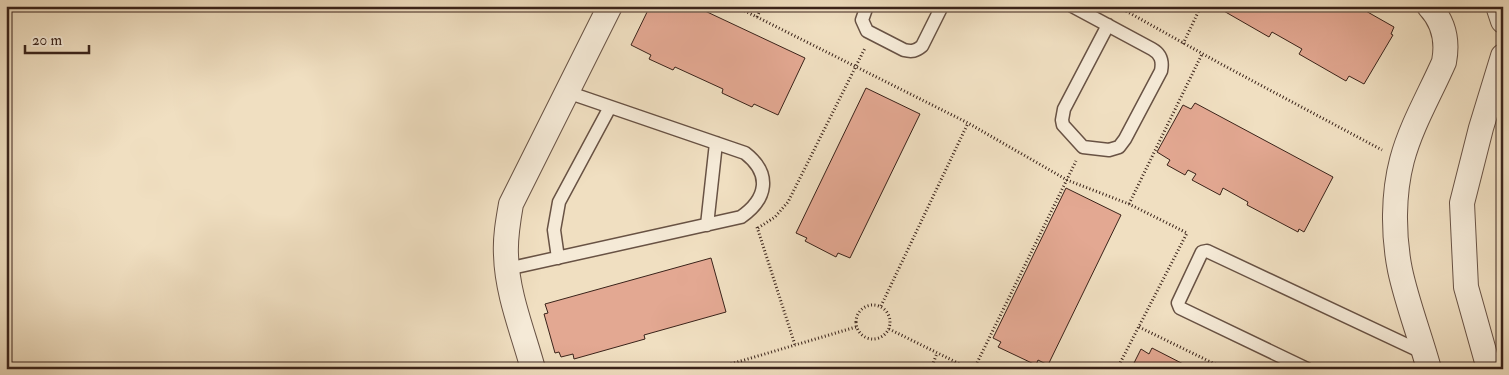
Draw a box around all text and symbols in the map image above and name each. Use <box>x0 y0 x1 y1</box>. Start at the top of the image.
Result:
scale bar <box>25 22 89 54</box>
text: 20 m <box>32 31 62 50</box>

